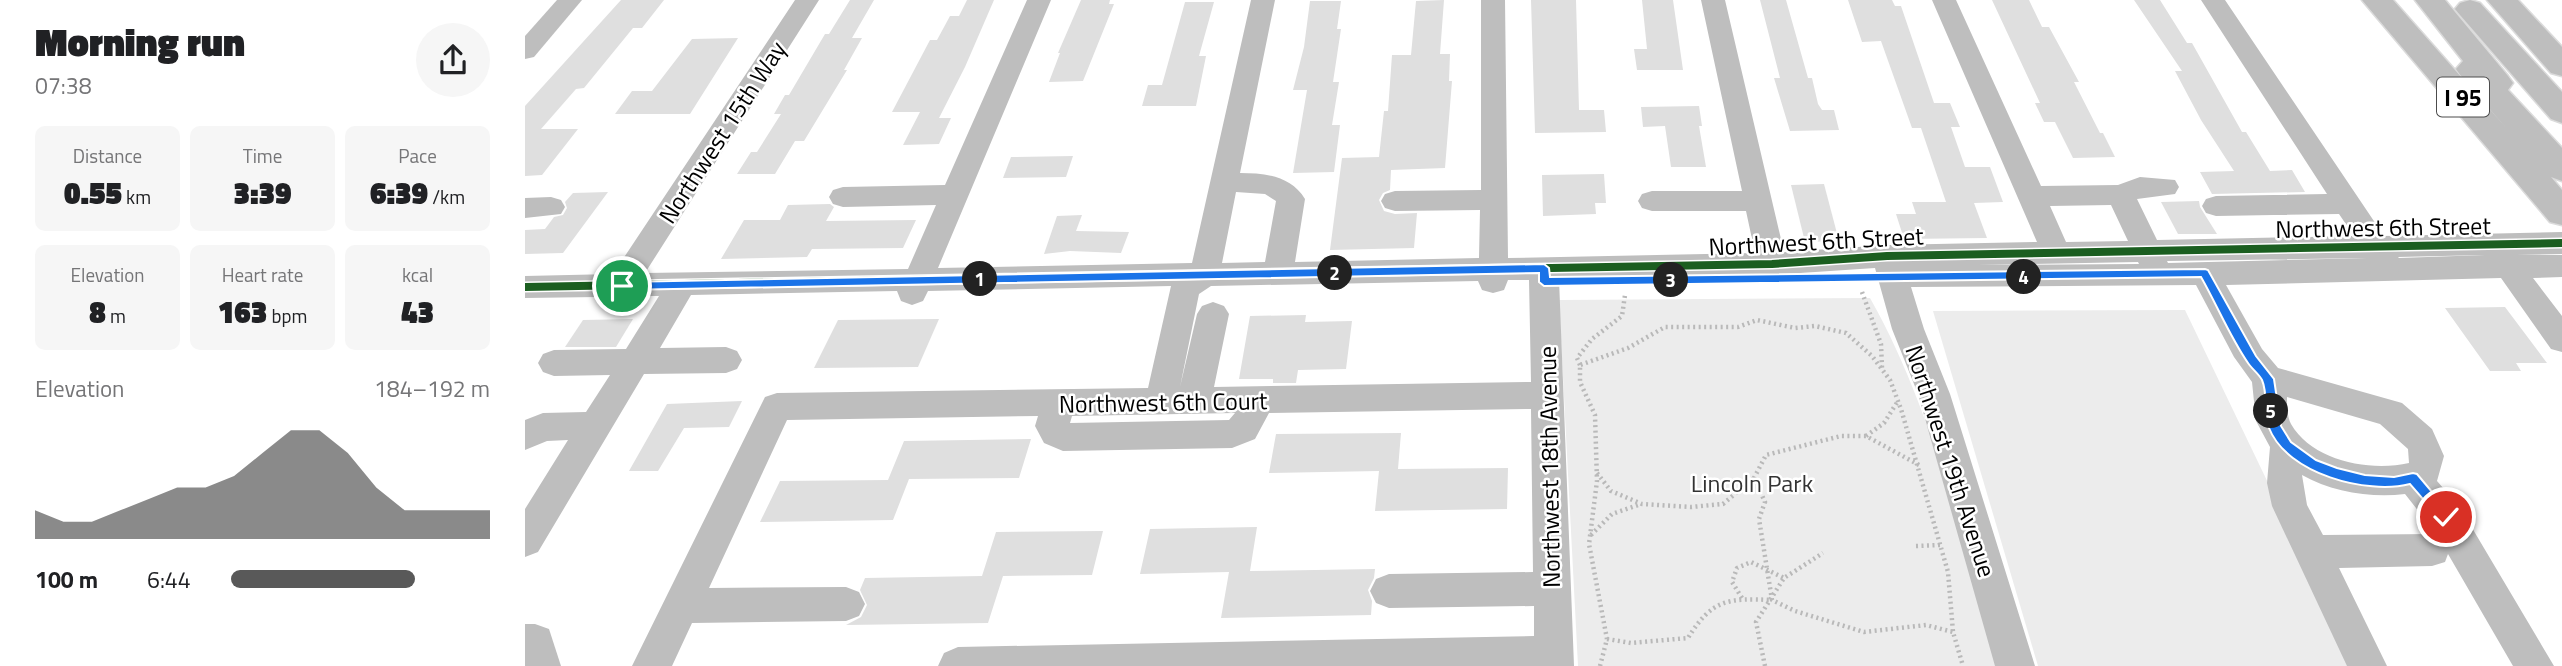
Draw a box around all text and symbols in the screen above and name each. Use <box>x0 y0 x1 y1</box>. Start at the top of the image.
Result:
text: Morning run <box>35 13 245 71</box>
button: share <box>416 23 490 97</box>
street label: Northwest 15th Way <box>649 33 795 230</box>
text: 07:38 <box>35 68 92 103</box>
road number: I 95 <box>2437 78 2489 116</box>
text: Distance <box>73 141 142 170</box>
text: Time <box>243 141 282 170</box>
text: Pace <box>398 141 437 170</box>
text: 0.55 <box>64 170 122 216</box>
text: 3:39 <box>233 170 292 216</box>
text: 6:39 <box>370 170 428 216</box>
text: km <box>122 182 151 211</box>
text: /km <box>428 182 465 211</box>
street label: Northwest 6th Street <box>2275 207 2492 247</box>
street label: Northwest 6th Street <box>1708 217 1925 265</box>
pin <box>592 256 652 316</box>
pin: 2 <box>1317 256 1353 290</box>
text: 2 <box>1329 258 1340 287</box>
text: Elevation <box>71 260 144 289</box>
text: Heart rate <box>222 260 303 289</box>
text: kcal <box>402 260 433 289</box>
pin: 4 <box>2007 260 2041 294</box>
pin: 1 <box>963 262 997 296</box>
pin: 3 <box>1653 262 1689 298</box>
text: 4 <box>2018 262 2029 291</box>
text: 1 <box>974 264 985 293</box>
text: 3 <box>1665 265 1676 294</box>
icon: arrive <box>603 267 641 305</box>
text: 8 <box>89 289 106 335</box>
text: 163 <box>218 289 267 335</box>
text: 43 <box>401 289 434 335</box>
text: m <box>106 301 126 330</box>
text: bpm <box>267 301 307 330</box>
street label: Northwest 19th Avenue <box>1896 340 2006 582</box>
street label: Northwest 18th Avenue <box>1529 346 1569 588</box>
text: Elevation <box>35 371 124 406</box>
text: 184–192 m <box>374 371 490 406</box>
street label: Northwest 6th Court <box>1058 382 1268 422</box>
pin: 5 <box>2253 394 2289 428</box>
text: 5 <box>2265 396 2276 425</box>
park label: Lincoln Park <box>1691 465 1814 501</box>
pin <box>2416 487 2476 547</box>
icon: check <box>2427 498 2465 536</box>
text: 100 m <box>35 562 98 597</box>
text: 6:44 <box>147 562 191 597</box>

